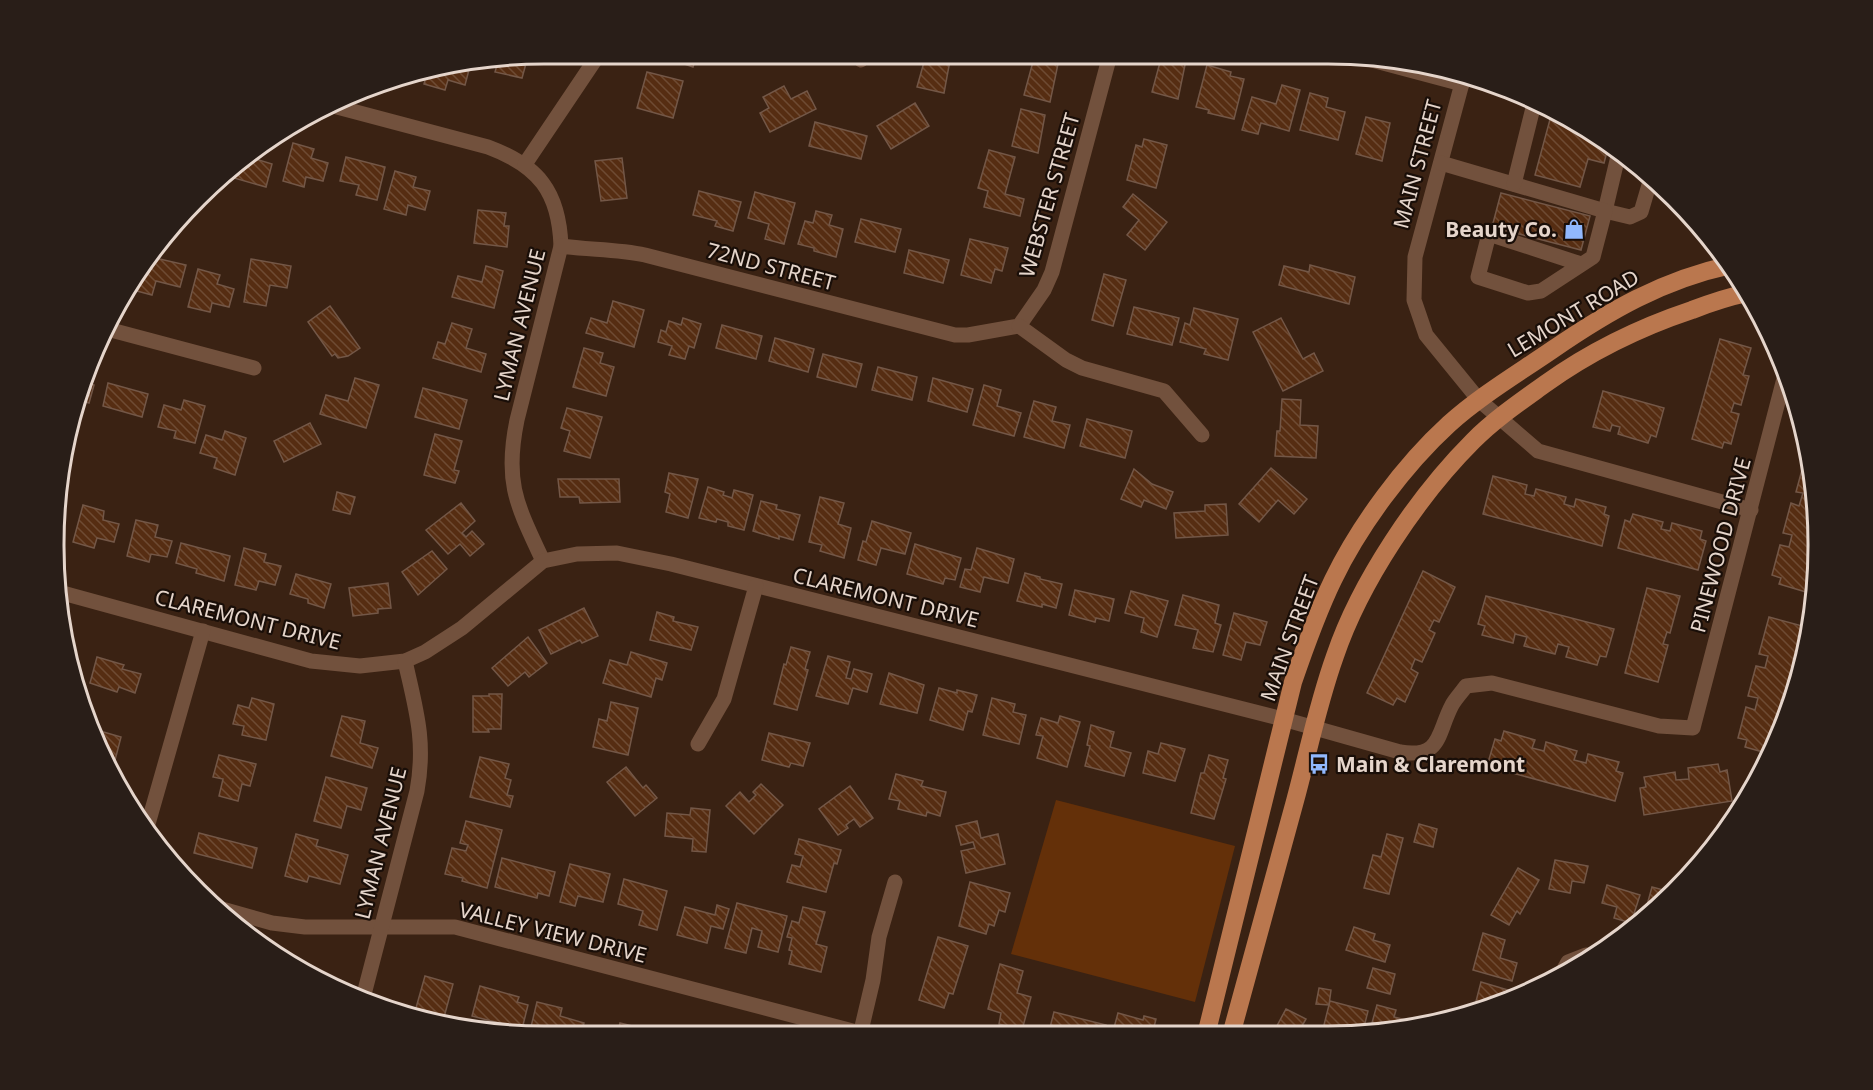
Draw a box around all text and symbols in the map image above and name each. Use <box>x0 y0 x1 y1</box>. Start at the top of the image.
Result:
street label: MAIN STREET <box>1386 96 1448 232</box>
street label: WEBSTER STREET <box>1012 109 1086 280</box>
place label: Beauty Co. <box>1445 215 1557 243</box>
shop icon: Beauty Co. <box>1562 217 1586 241</box>
street label: 72ND STREET <box>704 235 839 297</box>
street label: LYMAN AVENUE <box>487 246 551 404</box>
street label: LEMONT ROAD <box>1502 263 1644 363</box>
street label: PINEWOOD DRIVE <box>1683 454 1757 636</box>
street label: CLAREMONT DRIVE <box>790 560 982 634</box>
street label: MAIN STREET <box>1253 571 1325 705</box>
street label: CLAREMONT DRIVE <box>152 582 344 656</box>
place label: Main & Claremont <box>1336 750 1525 778</box>
bus stop icon: Main & Claremont <box>1307 752 1331 776</box>
street label: LYMAN AVENUE <box>348 764 412 922</box>
street label: VALLEY VIEW DRIVE <box>456 895 650 969</box>

